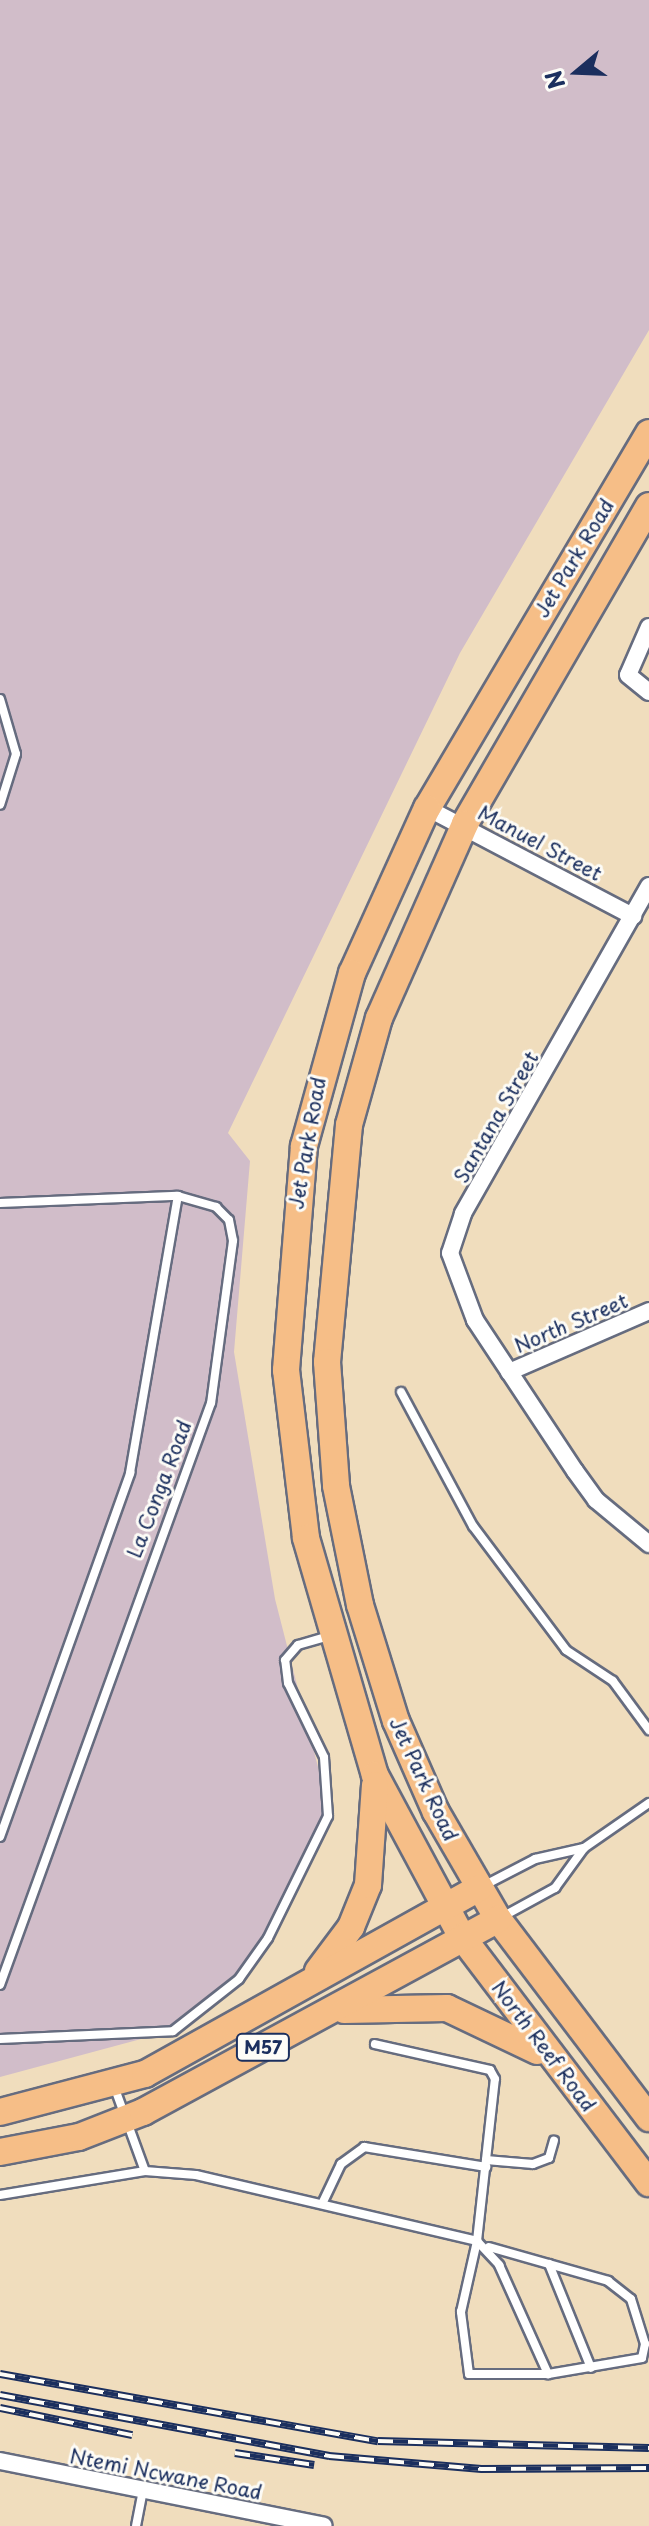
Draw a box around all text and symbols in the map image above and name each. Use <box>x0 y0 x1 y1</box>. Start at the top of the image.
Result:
north arrow <box>537 32 617 112</box>
text: N <box>535 66 572 94</box>
street label: Jet Park Road <box>529 493 619 623</box>
street label: Manuel Street <box>474 800 606 886</box>
street label: Santana Street <box>449 1047 543 1187</box>
street label: Jet Park Road <box>283 1074 331 1212</box>
street label: North Street <box>510 1288 632 1358</box>
street label: La Conga Road <box>121 1416 197 1562</box>
street label: Jet Park Road <box>384 1712 464 1846</box>
street label: North Reef Road <box>486 1975 602 2117</box>
road number: M57 <box>235 2033 291 2061</box>
street label: Ntemi Ncwane Road <box>67 2443 265 2505</box>

